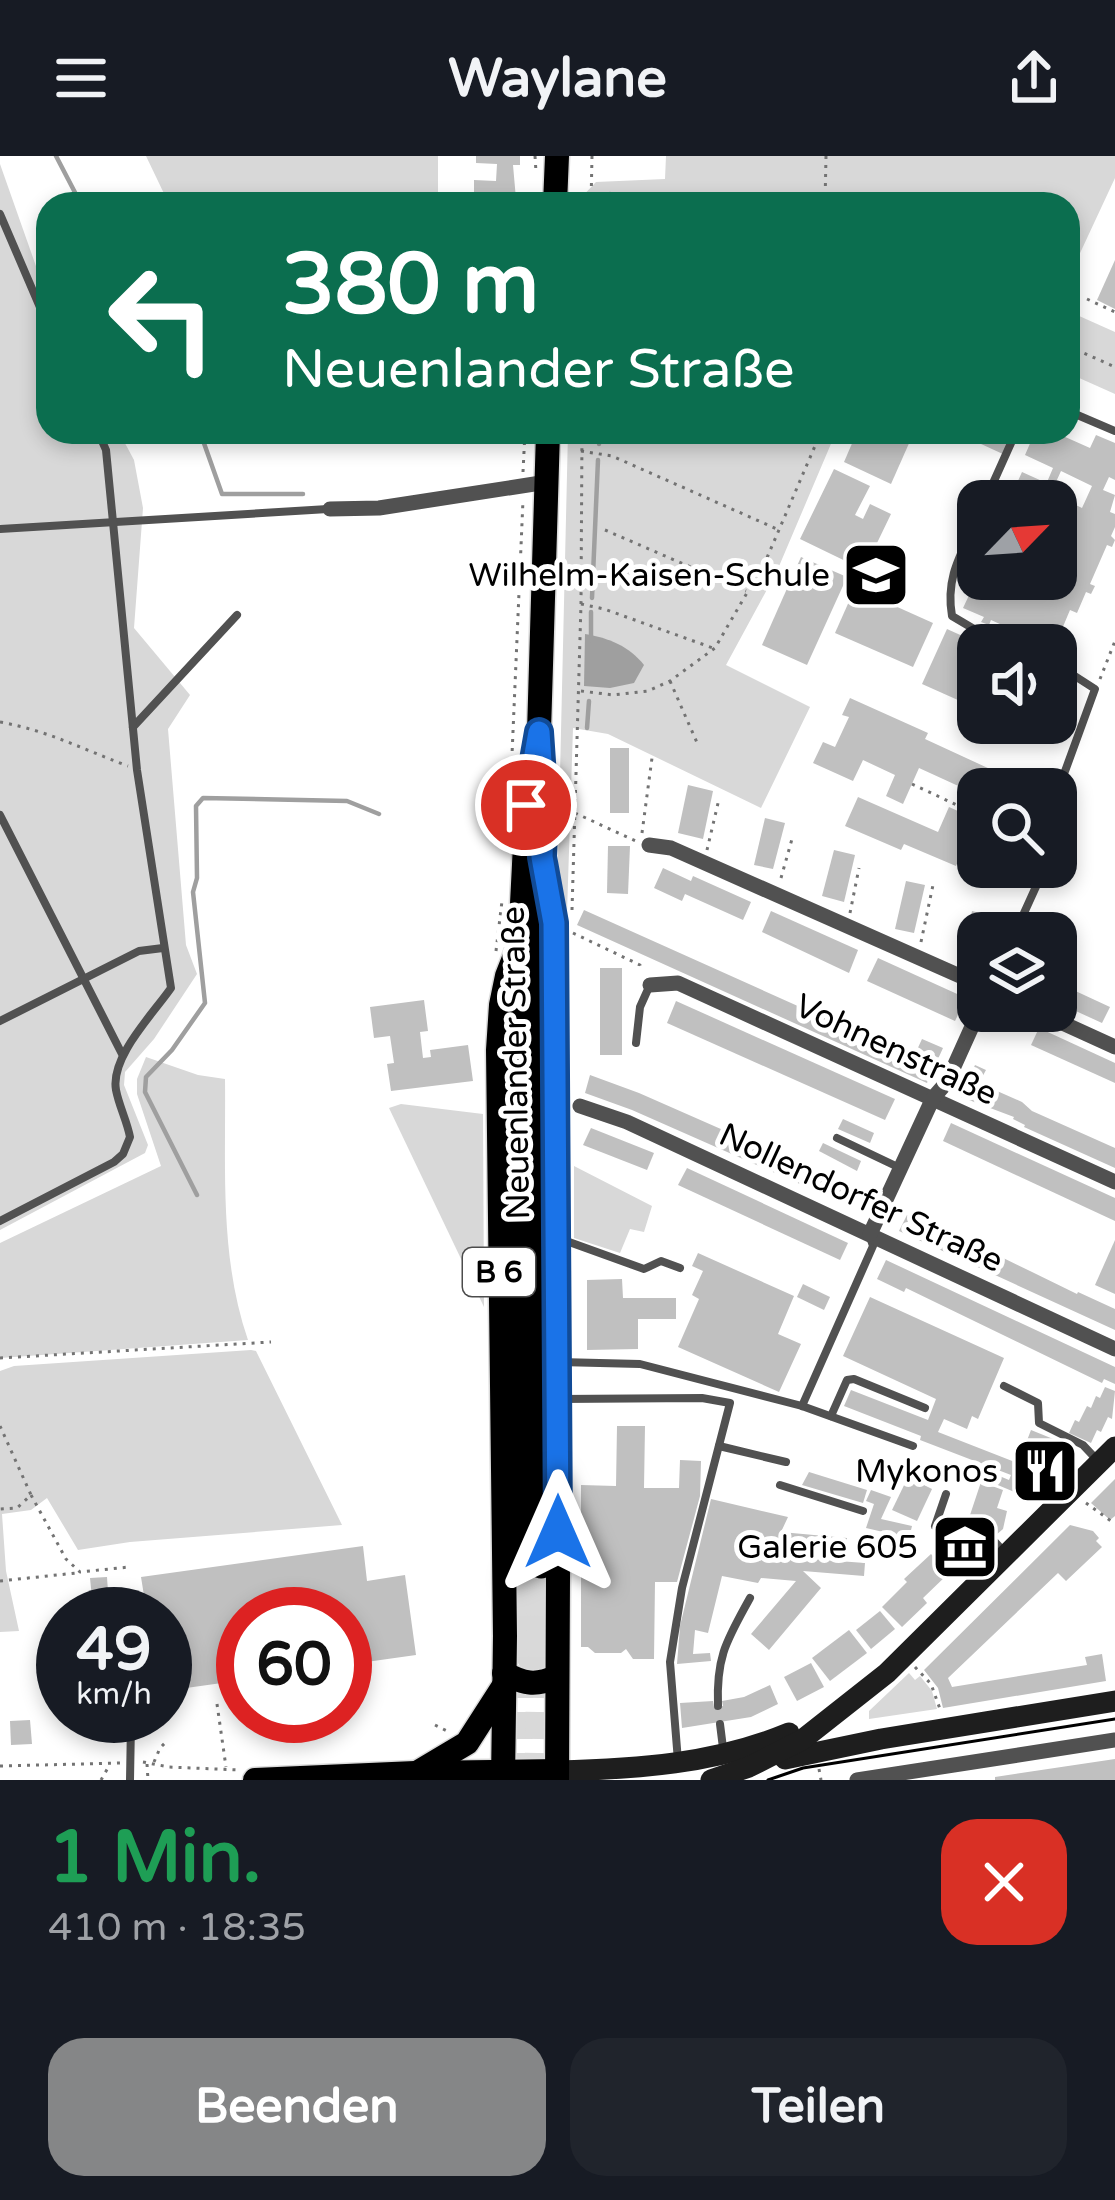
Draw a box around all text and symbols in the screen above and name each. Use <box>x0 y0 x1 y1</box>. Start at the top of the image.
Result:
icon: menu <box>48 45 114 111</box>
icon: share <box>1001 45 1067 111</box>
text: Waylane <box>448 46 667 111</box>
text: 380 m <box>282 235 539 336</box>
icon: left <box>84 240 240 396</box>
text: Neuenlander Straße <box>282 337 795 402</box>
north arrow <box>957 480 1077 600</box>
map controls <box>957 480 1077 1032</box>
school or university icon: Wilhelm-Kaisen-Schule <box>841 540 911 610</box>
place label: Wilhelm-Kaisen-Schule <box>469 556 830 595</box>
button: sound <box>957 624 1077 744</box>
pin <box>475 754 577 856</box>
button: search <box>957 768 1077 888</box>
icon: arrive <box>493 772 559 838</box>
street label: Neuenlander Straße <box>494 906 538 1220</box>
button: layers <box>957 912 1077 1032</box>
street label: Vohnenstraße <box>789 986 1003 1114</box>
street label: Nollendorfer Straße <box>713 1115 1009 1281</box>
road number: B 6 <box>463 1248 535 1296</box>
restaurant icon: Mykonos <box>1010 1436 1080 1506</box>
place label: Mykonos <box>855 1452 998 1491</box>
position arrow <box>495 1469 621 1595</box>
museum icon: Galerie 605 <box>930 1512 1000 1582</box>
place label: Galerie 605 <box>737 1528 918 1567</box>
speed limit sign: 60 <box>216 1587 372 1743</box>
text: 49 <box>76 1614 152 1686</box>
text: km/h <box>76 1676 152 1713</box>
text: 1 Min. <box>48 1815 261 1902</box>
button: close <box>941 1819 1067 1945</box>
text: 410 m · 18:35 <box>48 1904 306 1951</box>
button: Beenden <box>48 2038 546 2176</box>
button: Teilen <box>570 2038 1067 2176</box>

